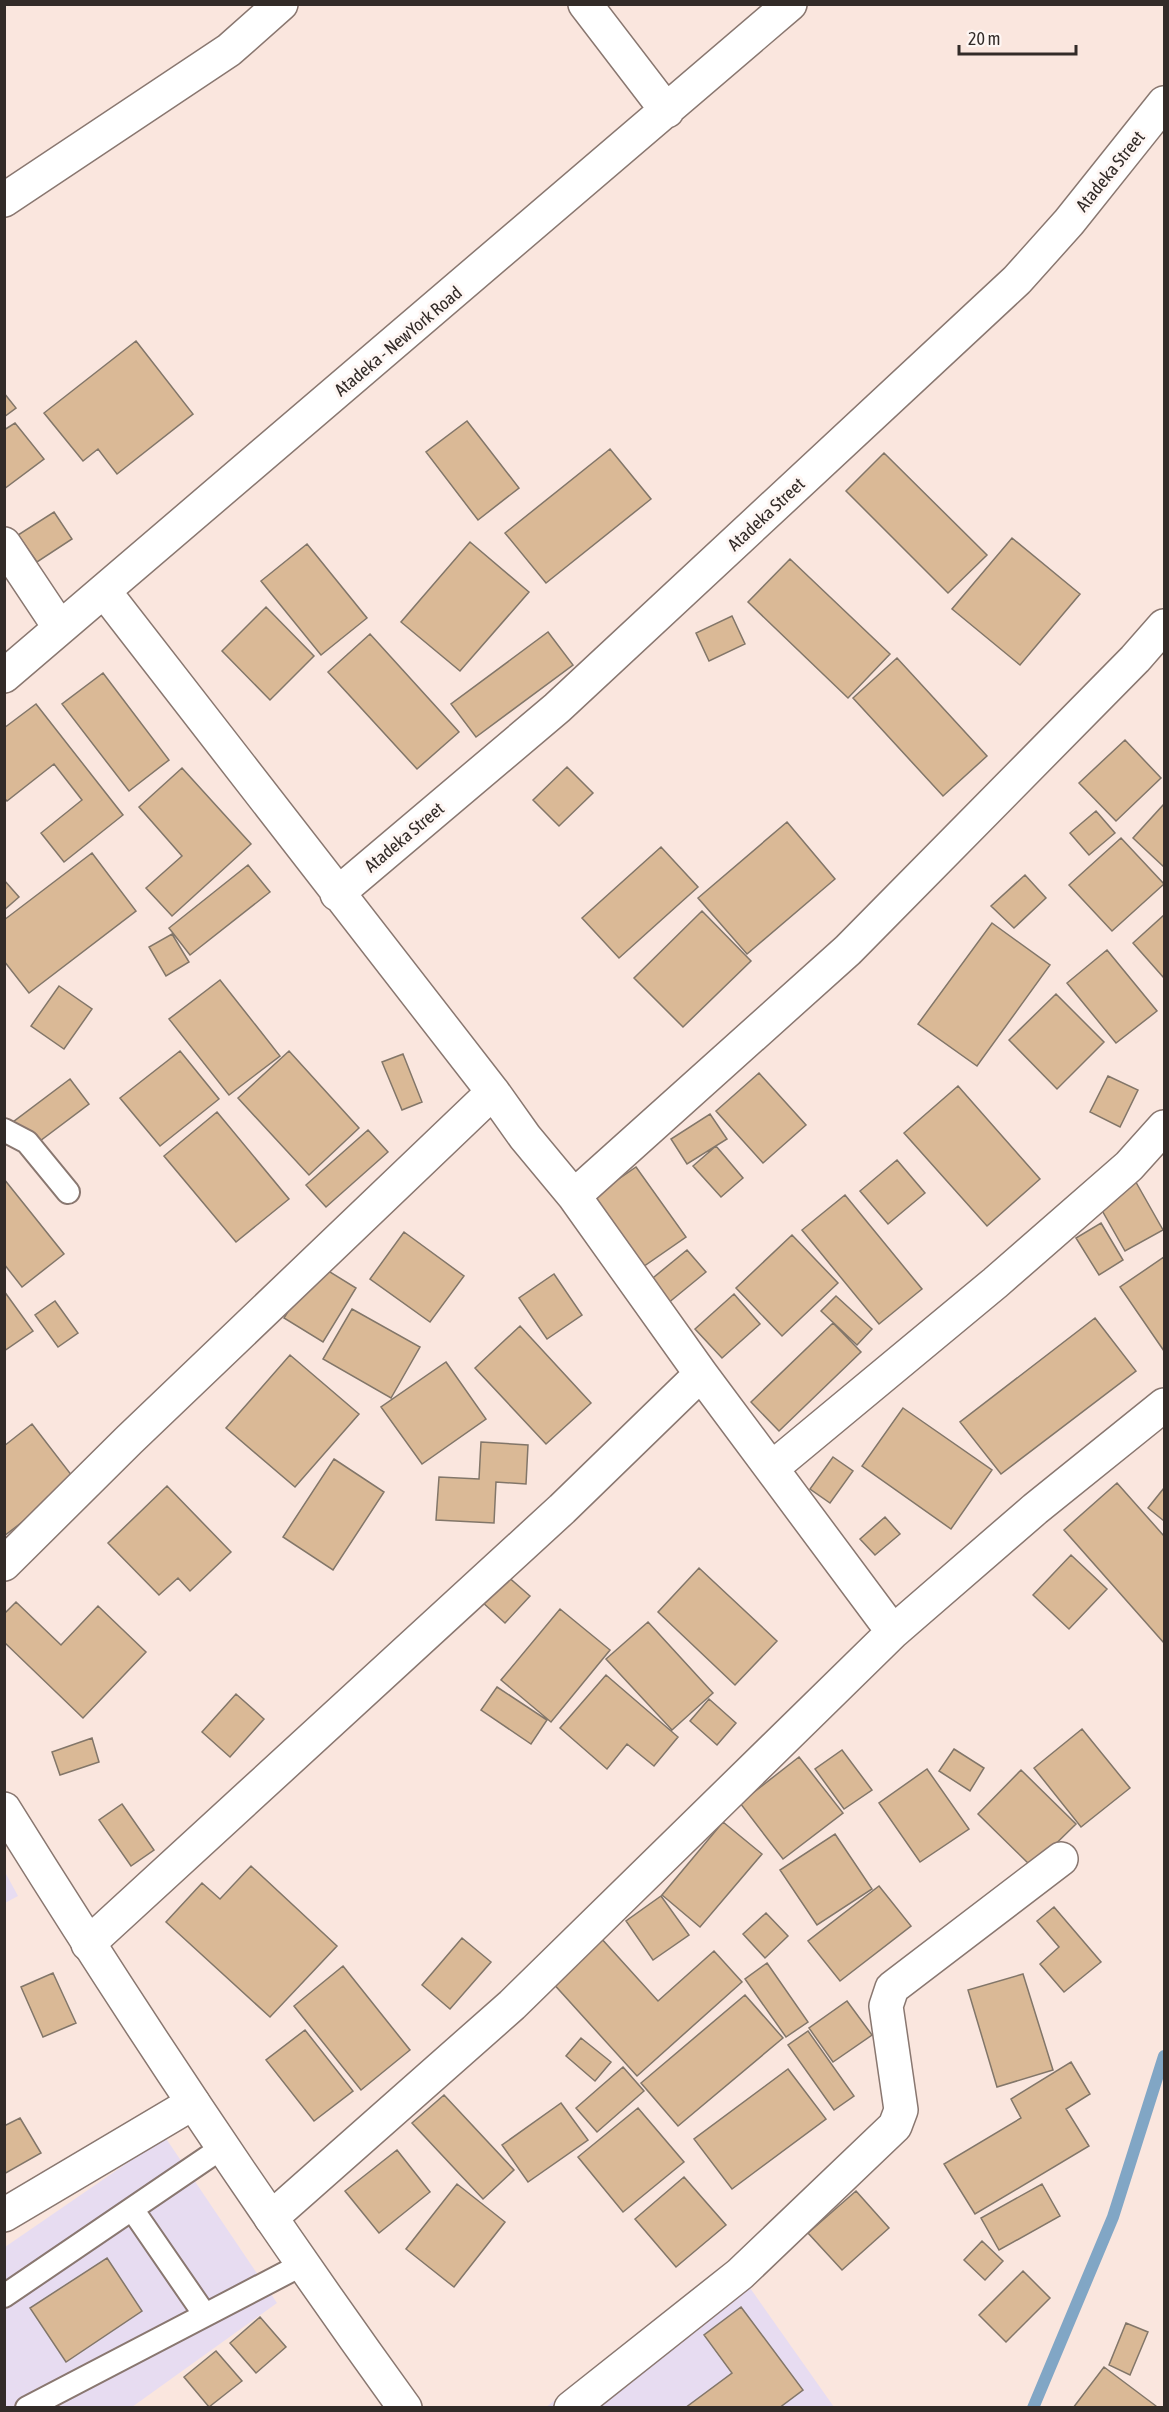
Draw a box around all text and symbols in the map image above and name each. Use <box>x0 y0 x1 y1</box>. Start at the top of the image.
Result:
scale bar <box>959 18 1076 56</box>
text: 20 m <box>968 28 1000 49</box>
street label: Atadeka Street <box>1071 127 1149 215</box>
street label: Atadeka - NewYork Road <box>330 282 466 400</box>
street label: Atadeka Street <box>723 473 809 555</box>
street label: Atadeka Street <box>360 798 448 876</box>

